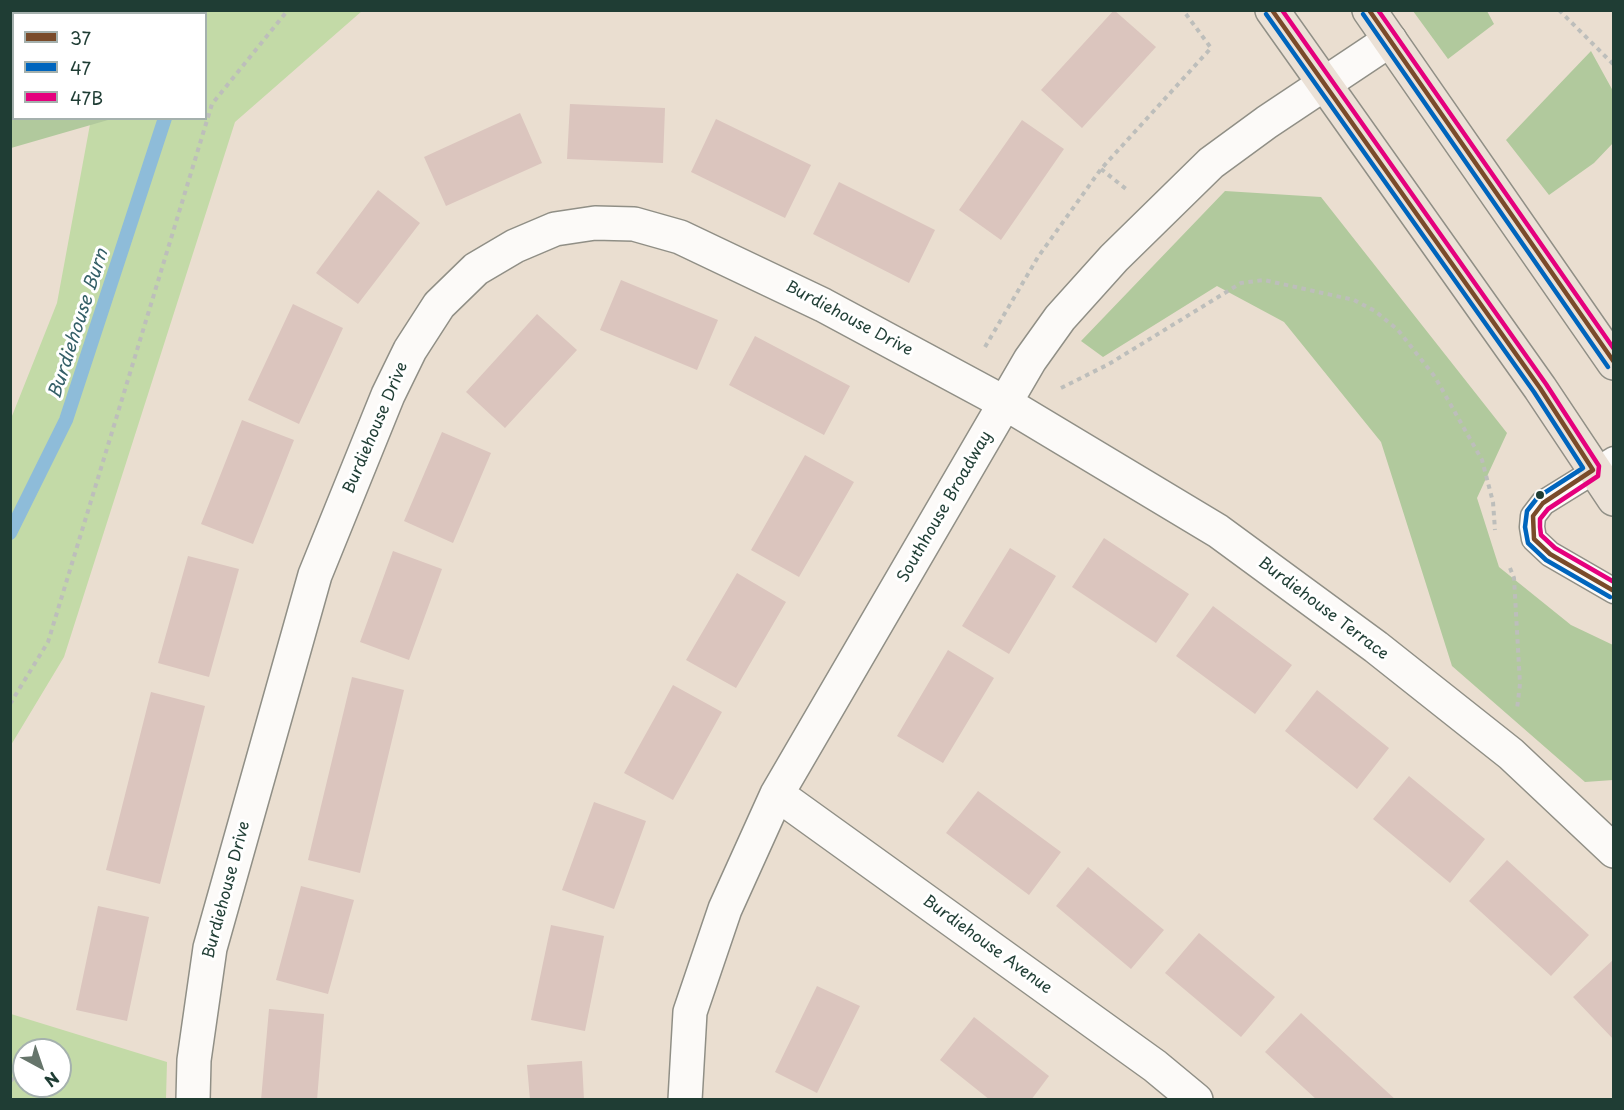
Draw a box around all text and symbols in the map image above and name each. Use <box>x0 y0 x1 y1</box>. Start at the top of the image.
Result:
legend <box>12 12 207 120</box>
text: 37 <box>70 24 91 51</box>
text: 47 <box>70 54 91 81</box>
text: 47B <box>70 84 103 111</box>
water label: Burdiehouse Burn <box>45 246 113 402</box>
street label: Burdiehouse Drive <box>782 277 916 361</box>
street label: Burdiehouse Drive <box>340 359 412 497</box>
street label: Southhouse Broadway <box>894 428 996 586</box>
unlabelled marker <box>1534 489 1546 501</box>
street label: Burdiehouse Terrace <box>1254 554 1392 664</box>
street label: Burdiehouse Drive <box>199 819 255 961</box>
street label: Burdiehouse Avenue <box>919 892 1055 998</box>
north arrow <box>12 1038 72 1098</box>
text: N <box>40 1067 65 1094</box>

